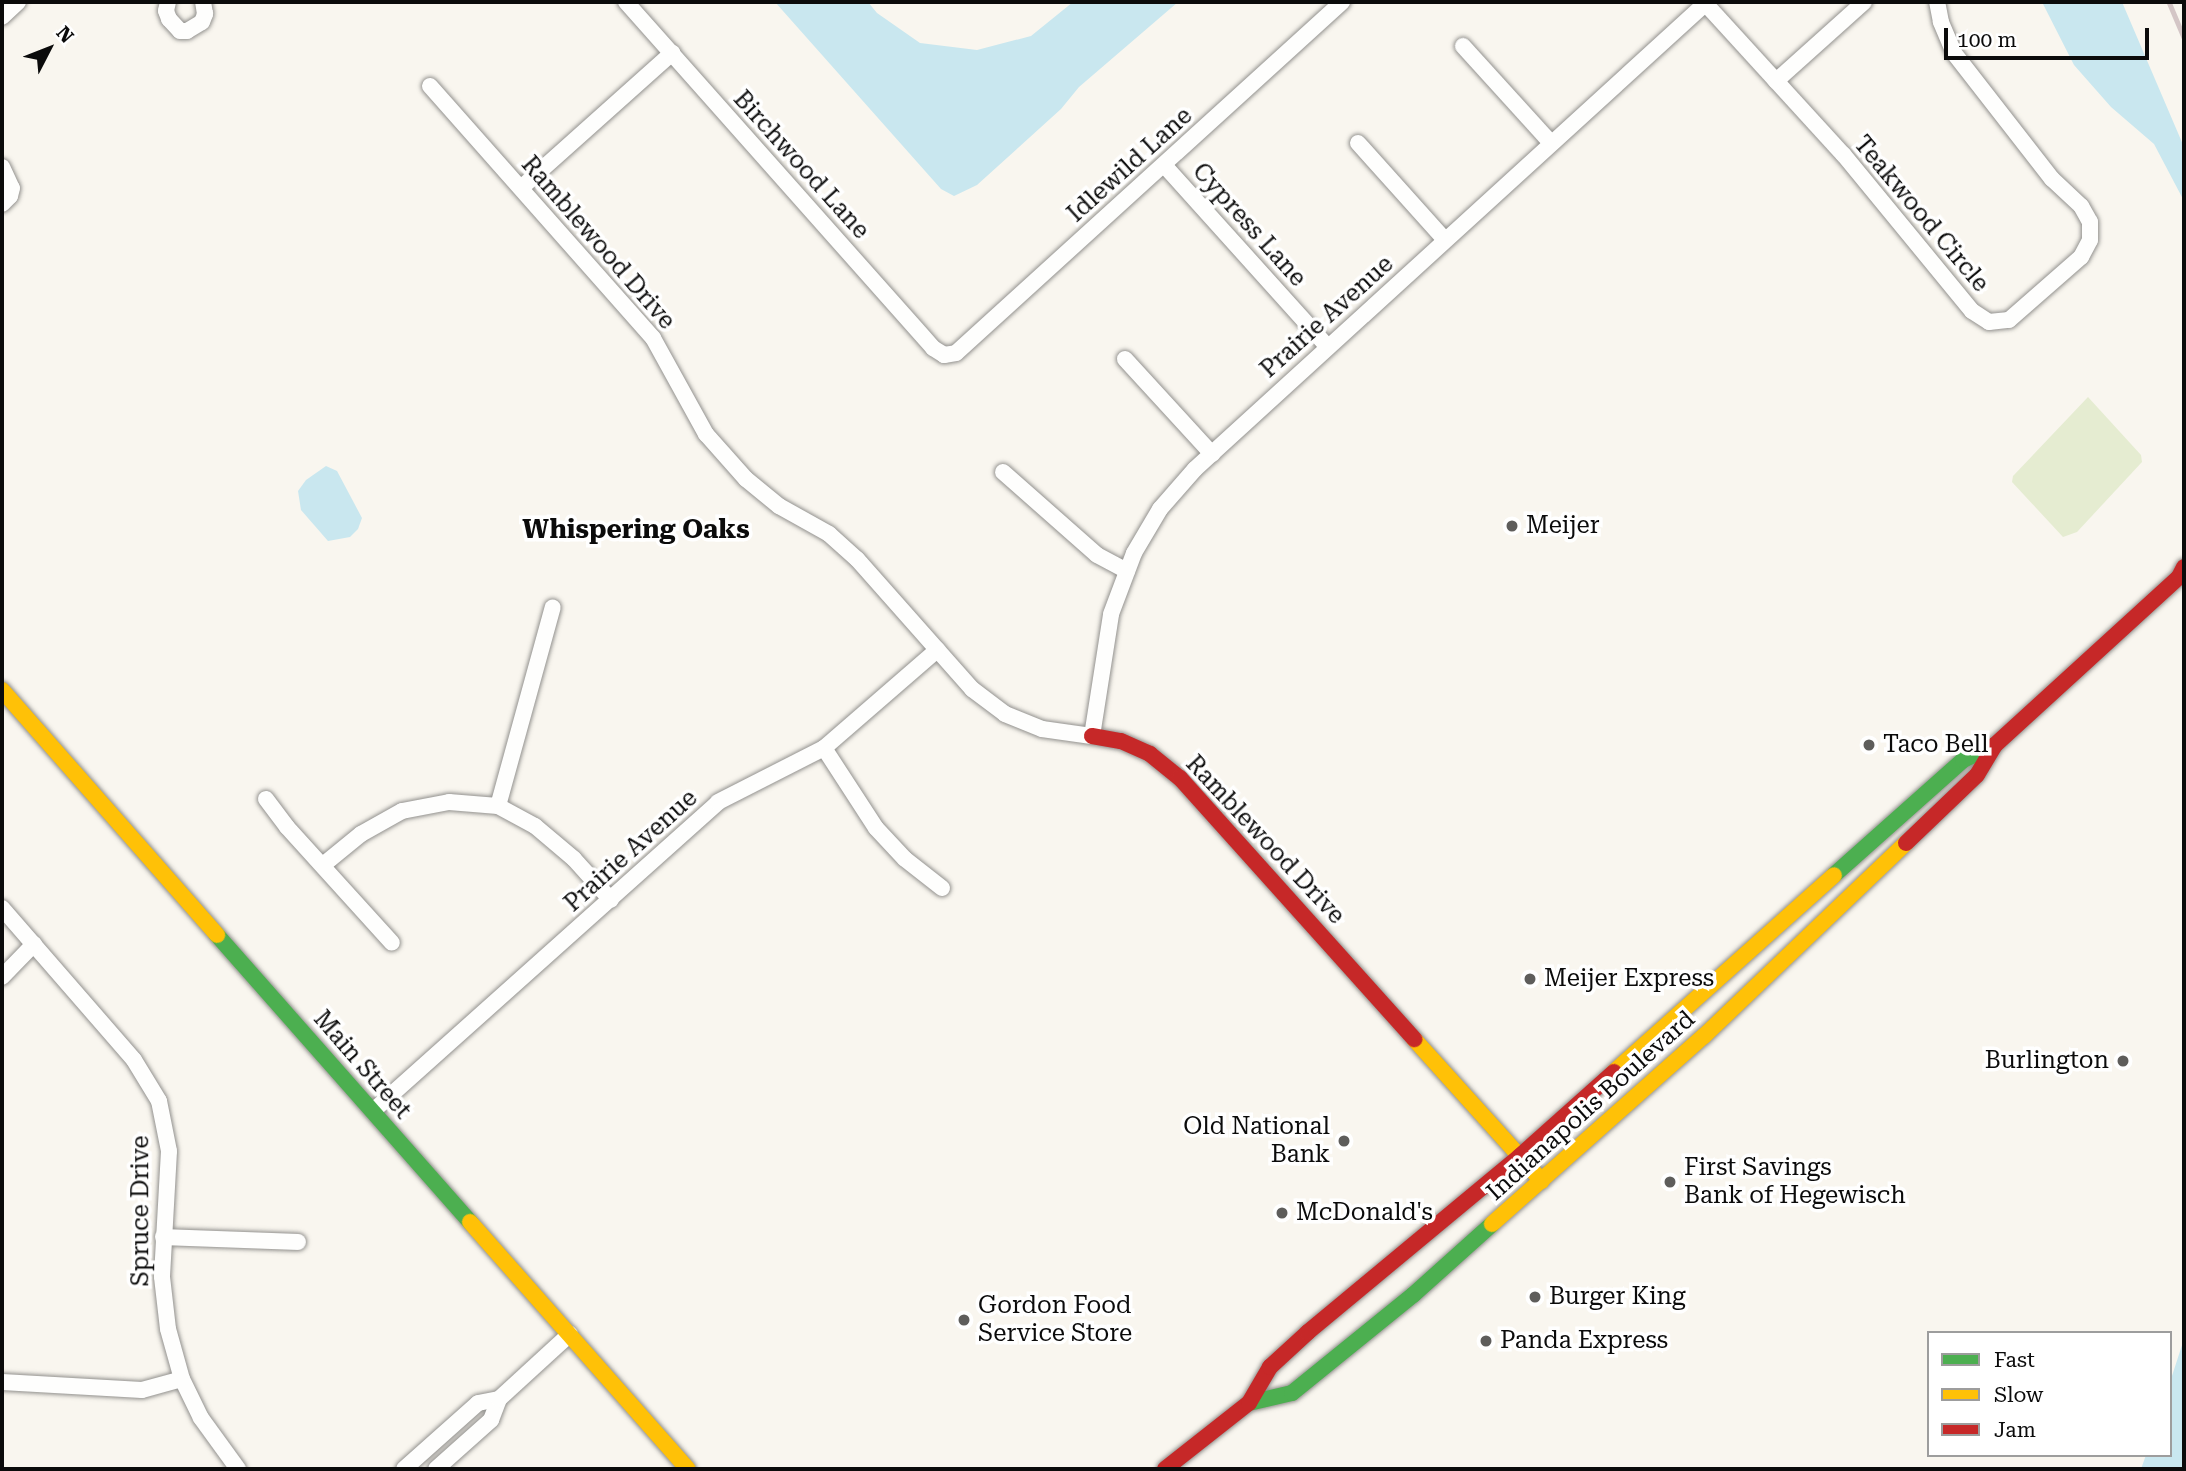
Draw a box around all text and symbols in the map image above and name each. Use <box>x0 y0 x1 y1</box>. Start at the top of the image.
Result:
north arrow <box>14 14 84 84</box>
scale bar <box>1948 14 2153 58</box>
text: N <box>52 21 78 48</box>
text: 100 m <box>1957 28 2017 52</box>
street label: Birchwood Lane <box>727 85 875 245</box>
street label: Idlewild Lane <box>1062 102 1198 228</box>
street label: Teakwood Circle <box>1847 130 1995 298</box>
street label: Ramblewood Drive <box>515 151 681 335</box>
street label: Cypress Lane <box>1186 157 1312 293</box>
street label: Prairie Avenue <box>1255 250 1399 384</box>
place label: Meijer <box>1526 512 1600 540</box>
district label: Whispering Oaks <box>522 514 750 546</box>
marker: Meijer <box>1504 518 1520 534</box>
place label: Taco Bell <box>1883 731 1988 759</box>
marker: Taco Bell <box>1861 737 1877 753</box>
street label: Ramblewood Drive <box>1180 750 1350 930</box>
street label: Prairie Avenue <box>559 784 703 918</box>
place label: Meijer Express <box>1544 965 1714 993</box>
marker: Meijer Express <box>1522 971 1538 987</box>
street label: Main Street <box>307 1005 417 1125</box>
street label: Indianapolis Boulevard <box>1481 1005 1701 1207</box>
place label: Burlington <box>1985 1047 2109 1075</box>
marker: Burlington <box>2115 1053 2131 1069</box>
place label: Old National Bank <box>1183 1113 1330 1169</box>
marker: Old National Bank <box>1336 1133 1352 1149</box>
street label: Spruce Drive <box>127 1136 155 1286</box>
place label: First Savings Bank of Hegewisch <box>1684 1154 1906 1210</box>
marker: First Savings Bank of Hegewisch <box>1662 1174 1678 1190</box>
place label: McDonald's <box>1296 1199 1433 1227</box>
marker: McDonald's <box>1274 1205 1290 1221</box>
place label: Burger King <box>1549 1283 1686 1311</box>
marker: Burger King <box>1527 1289 1543 1305</box>
place label: Gordon Food Service Store <box>978 1292 1132 1348</box>
marker: Gordon Food Service Store <box>956 1312 972 1328</box>
place label: Panda Express <box>1500 1327 1668 1355</box>
legend <box>1927 1331 2172 1457</box>
marker: Panda Express <box>1478 1333 1494 1349</box>
text: Fast <box>1994 1348 2035 1372</box>
text: Slow <box>1994 1383 2043 1407</box>
text: Jam <box>1994 1418 2036 1442</box>

